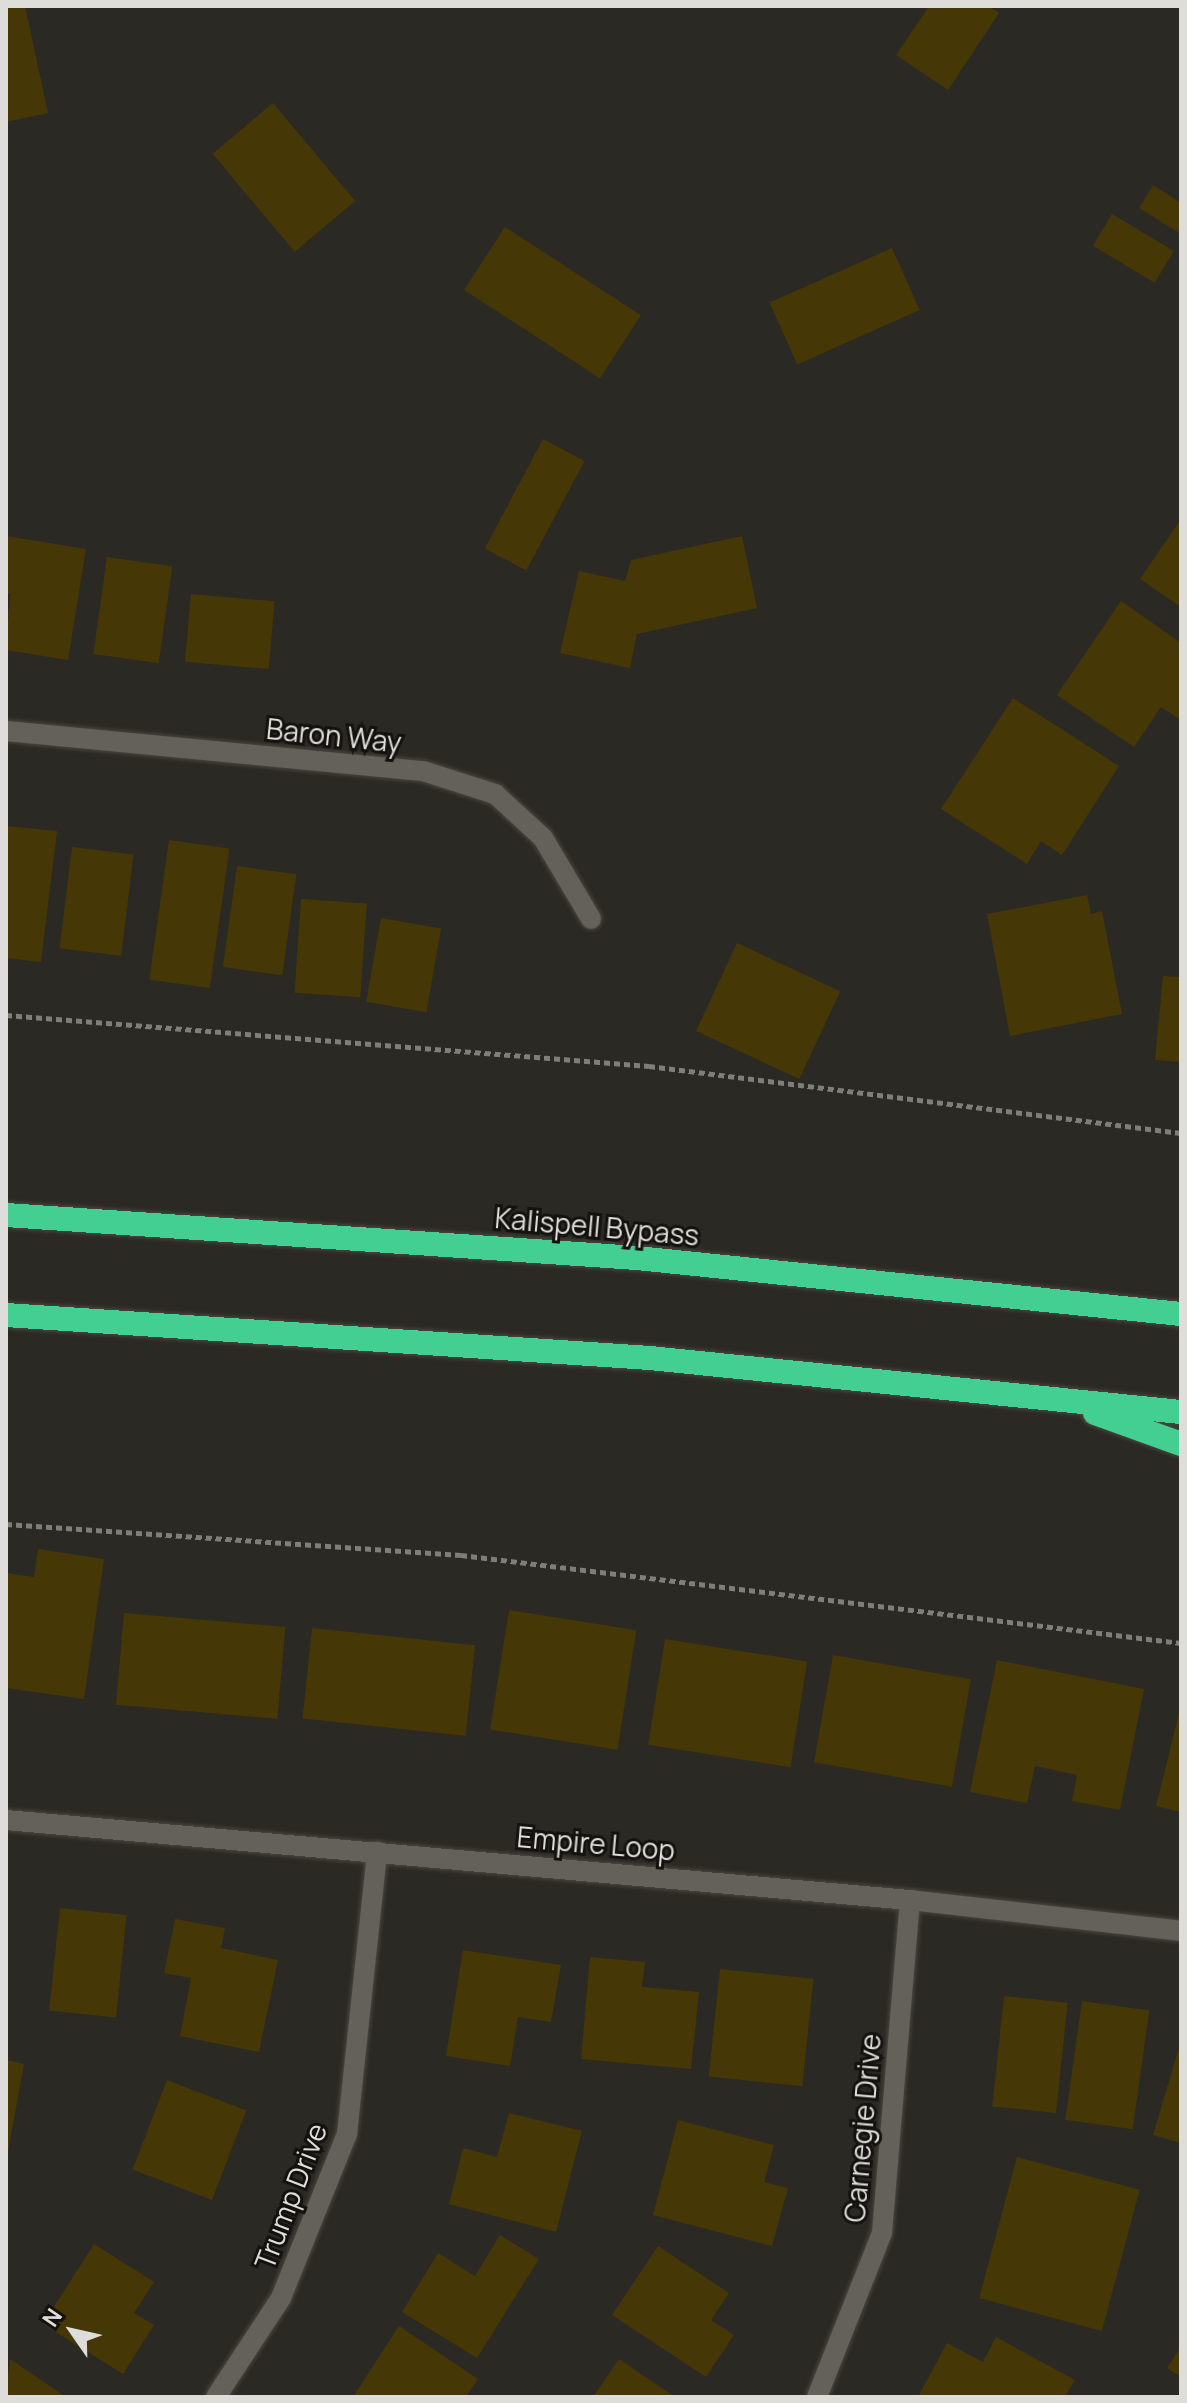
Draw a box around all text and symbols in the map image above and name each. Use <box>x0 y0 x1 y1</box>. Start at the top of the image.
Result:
street label: Baron Way <box>265 711 403 759</box>
street label: Kalispell Bypass <box>493 1200 701 1252</box>
street label: Empire Loop <box>516 1819 676 1867</box>
street label: Carnegie Drive <box>837 2032 887 2224</box>
street label: Trump Drive <box>247 2118 333 2274</box>
north arrow <box>32 2291 112 2371</box>
text: N <box>35 2303 69 2333</box>

